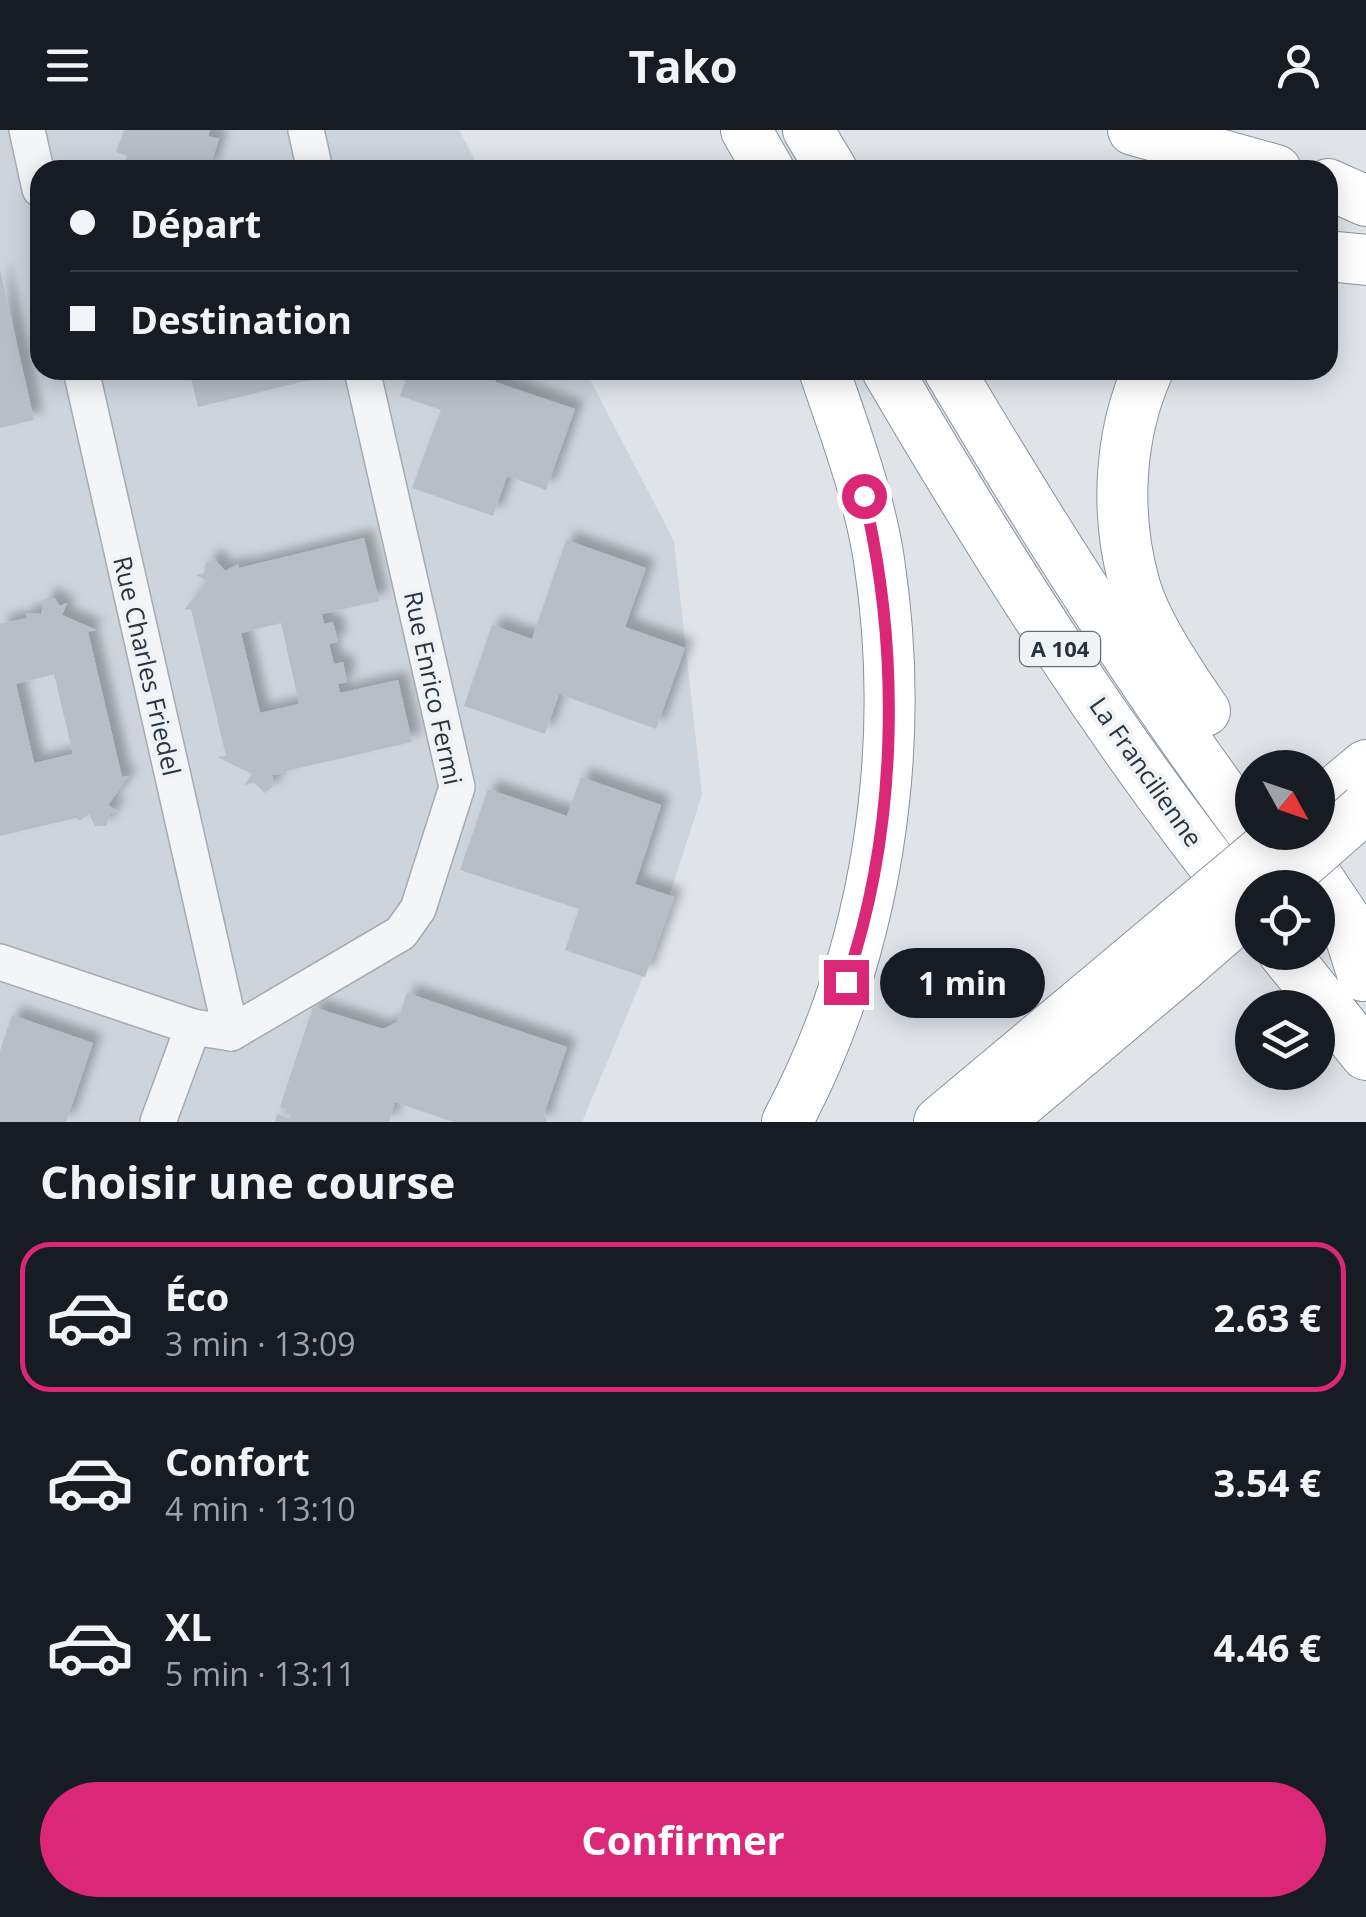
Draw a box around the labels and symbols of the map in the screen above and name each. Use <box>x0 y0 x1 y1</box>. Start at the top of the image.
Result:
route start <box>842 474 887 519</box>
street label: Rue Charles Friedel <box>106 553 190 779</box>
street label: Rue Enrico Fermi <box>397 588 471 788</box>
road number: A 104 <box>1020 632 1100 666</box>
street label: La Francilienne <box>1083 690 1211 853</box>
north arrow <box>1235 750 1335 850</box>
callout: 1 min <box>881 947 1046 1017</box>
route end <box>824 960 869 1005</box>

